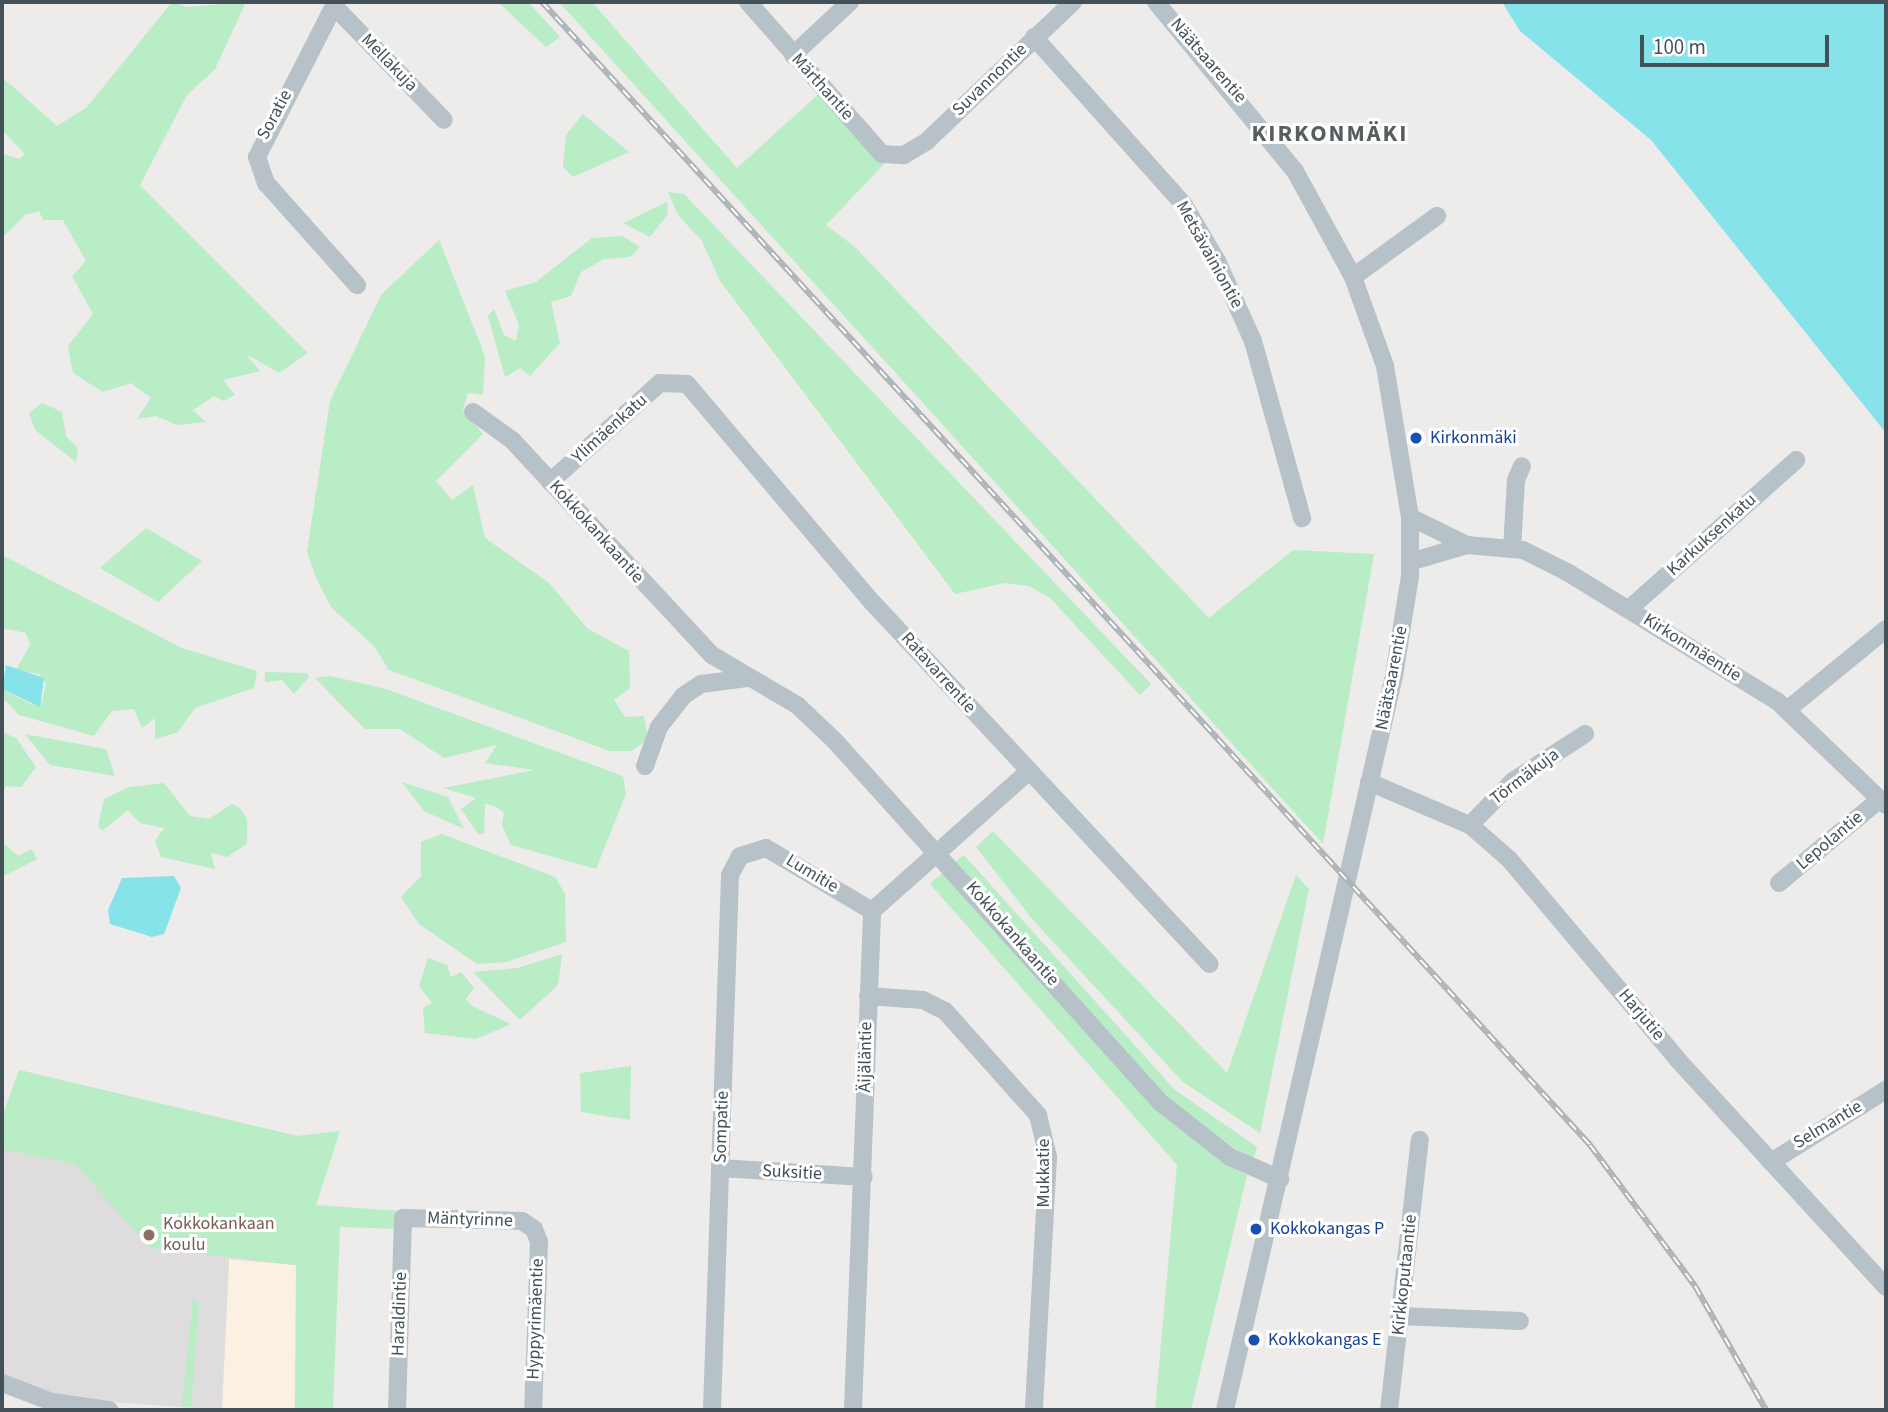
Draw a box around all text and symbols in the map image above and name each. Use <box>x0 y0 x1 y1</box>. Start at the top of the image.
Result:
street label: Näätsaarentie <box>1165 14 1251 108</box>
scale bar <box>1643 21 1832 65</box>
street label: Mellakuja <box>356 30 422 96</box>
text: 100 m <box>1653 32 1706 62</box>
street label: Suvannontie <box>948 39 1032 121</box>
street label: Märthantie <box>786 49 858 125</box>
street label: Soratie <box>253 86 297 144</box>
district label: KIRKONMÄKI <box>1253 120 1407 148</box>
street label: Metsävainiontie <box>1171 198 1247 312</box>
street label: Ylimäenkatu <box>568 390 652 468</box>
place label: Kirkonmäki <box>1430 427 1517 449</box>
marker: Kirkonmäki <box>1408 430 1424 446</box>
street label: Kokkokankaantie <box>544 476 648 588</box>
street label: Karkuksenkatu <box>1663 489 1761 581</box>
street label: Kirkonmäentie <box>1639 609 1745 687</box>
street label: Näätsaarentie <box>1371 624 1413 732</box>
street label: Ratavarrentie <box>896 628 980 718</box>
street label: Törmäkuja <box>1486 744 1564 810</box>
street label: Lepolantie <box>1792 807 1868 875</box>
street label: Lumitie <box>782 850 842 898</box>
street label: Kokkokankaantie <box>961 877 1063 991</box>
street label: Harjutie <box>1613 985 1669 1045</box>
street label: Äijäläntie <box>855 1021 877 1093</box>
street label: Sompatie <box>710 1090 734 1164</box>
street label: Selmantie <box>1790 1096 1866 1154</box>
street label: Mukkatie <box>1033 1139 1055 1207</box>
street label: Suksitie <box>762 1161 822 1185</box>
street label: Mäntyrinne <box>427 1208 513 1232</box>
place label: Kokkokankaan koulu <box>163 1214 275 1256</box>
street label: Kirkkoputaantie <box>1388 1214 1422 1336</box>
place label: Kokkokangas P <box>1270 1218 1384 1240</box>
marker: Kokkokangas P <box>1248 1221 1264 1237</box>
marker: Kokkokankaan koulu <box>141 1227 157 1243</box>
street label: Hyppyrimäentie <box>523 1258 549 1380</box>
street label: Haraldintie <box>388 1272 412 1356</box>
place label: Kokkokangas E <box>1268 1329 1381 1351</box>
marker: Kokkokangas E <box>1246 1332 1262 1348</box>

